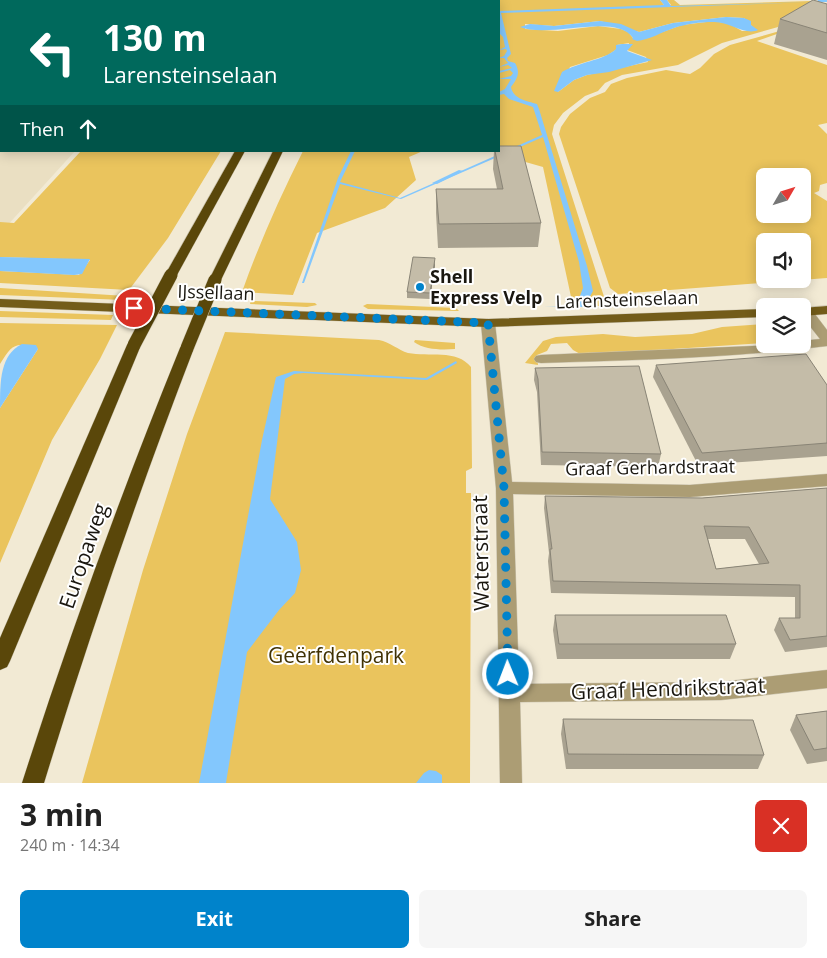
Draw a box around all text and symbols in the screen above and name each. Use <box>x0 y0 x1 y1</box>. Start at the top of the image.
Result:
text: 130 m <box>103 14 207 61</box>
icon: left <box>20 20 85 85</box>
text: Larensteinselaan <box>103 59 278 89</box>
icon: ahead <box>74 115 102 143</box>
text: Then <box>20 116 64 142</box>
north arrow <box>756 168 811 222</box>
map controls <box>756 168 811 353</box>
button: sound <box>756 233 811 288</box>
place label: Shell Express Velp <box>430 264 542 309</box>
street label: IJssellaan <box>177 279 255 305</box>
marker: Shell Express Velp <box>414 281 426 293</box>
street label: Larensteinselaan <box>555 285 699 313</box>
pin <box>113 287 155 329</box>
icon: arrive <box>120 294 148 322</box>
button: layers <box>756 298 811 353</box>
street label: Graaf Gerhardstraat <box>565 454 735 480</box>
street label: Waterstraat <box>465 495 495 611</box>
street label: Europaweg <box>52 499 114 612</box>
park label: Geërfdenpark <box>268 641 404 669</box>
position arrow <box>481 647 533 699</box>
street label: Graaf Hendrikstraat <box>570 671 766 705</box>
text: 3 min <box>20 794 103 835</box>
button: close <box>755 800 807 852</box>
text: 240 m · 14:34 <box>20 834 120 856</box>
button: Exit <box>20 890 409 948</box>
button: Share <box>419 890 807 948</box>

